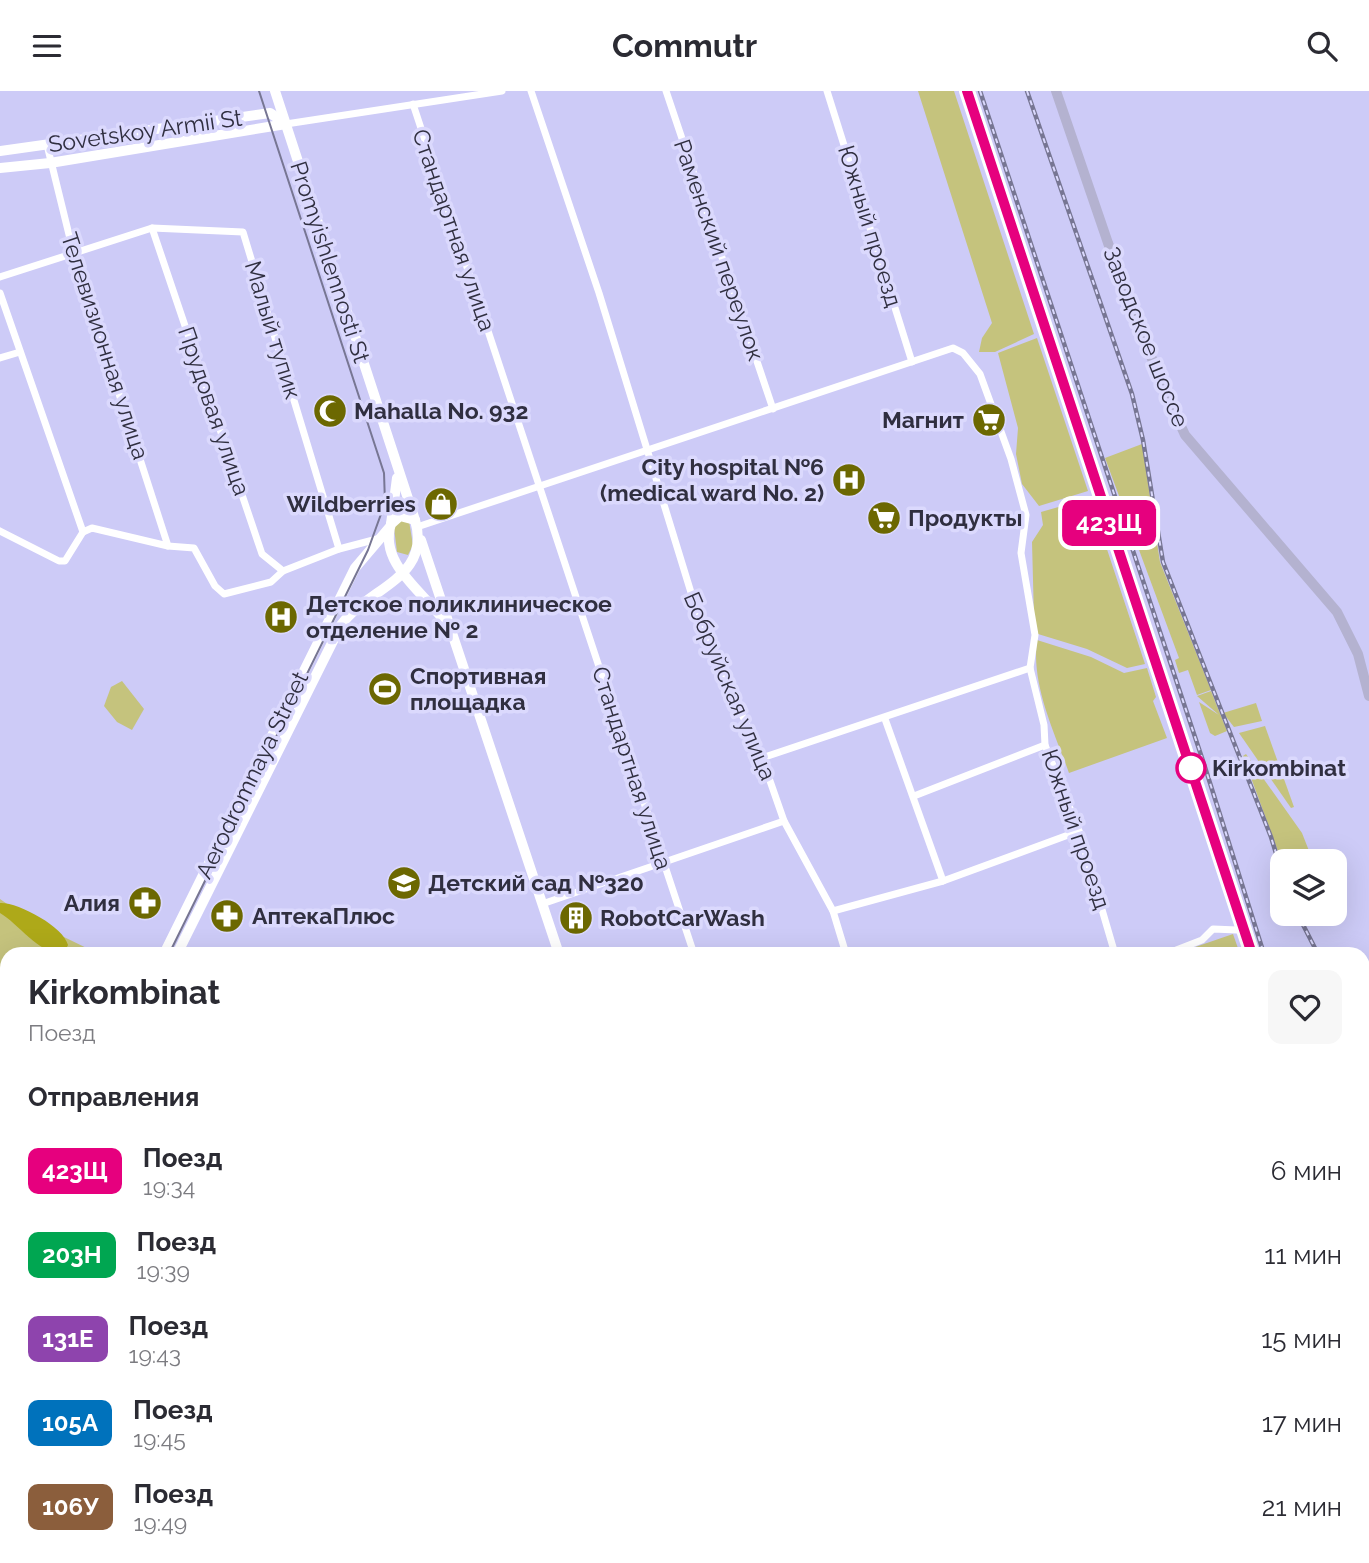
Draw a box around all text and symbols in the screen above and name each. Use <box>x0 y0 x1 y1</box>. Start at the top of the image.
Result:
icon: menu <box>28 27 66 65</box>
text: Commutr <box>612 27 757 64</box>
icon: search <box>1303 27 1341 65</box>
street label: Sovetskoy Armii St <box>46 104 244 157</box>
street label: Стандартная улица <box>407 125 502 334</box>
street label: Раменский переулок <box>669 135 770 364</box>
street label: Южный проезд <box>833 142 908 310</box>
street label: Promyishlennosti St <box>285 158 376 366</box>
street label: Телевизионная улица <box>56 229 155 463</box>
street label: Заводское шоссе <box>1098 243 1195 431</box>
street label: Малый тупик <box>240 258 307 402</box>
street label: Прудовая улица <box>173 323 256 499</box>
mosque icon: Mahalla No. 932 <box>311 392 349 430</box>
place label: Mahalla No. 932 <box>354 397 528 424</box>
supermarket icon: Магнит <box>970 401 1008 439</box>
place label: Магнит <box>882 406 965 433</box>
place label: City hospital №6 (medical ward No. 2) <box>600 453 824 506</box>
hospital icon: City hospital №6 (medical ward No. 2) <box>830 461 868 499</box>
shop icon: Wildberries <box>422 485 460 523</box>
place label: Wildberries <box>287 490 416 517</box>
supermarket icon: Продукты <box>865 499 903 537</box>
line badge: 423Щ <box>1060 500 1158 546</box>
place label: Продукты <box>908 504 1022 531</box>
text: 423Щ <box>1076 508 1142 537</box>
street label: Бобруйская улица <box>679 588 782 784</box>
place label: Детское поликлиническое отделение № 2 <box>306 590 612 643</box>
hospital icon: Детское поликлиническое отделение № 2 <box>262 598 300 636</box>
place label: Спортивная площадка <box>410 662 546 715</box>
street label: Стандартная улица <box>587 663 678 873</box>
street label: Aerodromnaya Street <box>190 667 314 883</box>
sports icon: Спортивная площадка <box>366 670 404 708</box>
street label: Южный проезд <box>1036 745 1117 912</box>
marker: Kirkombinat <box>1176 753 1206 783</box>
place label: Kirkombinat <box>1212 754 1346 781</box>
map controls <box>1270 849 1347 926</box>
button: layers <box>1270 849 1347 926</box>
school or university icon: Детский сад №320 <box>385 864 423 902</box>
place label: Детский сад №320 <box>428 869 644 896</box>
pharmacy icon: Алия <box>126 884 164 922</box>
place label: Алия <box>64 889 120 916</box>
pharmacy icon: АптекаПлюс <box>208 897 246 935</box>
building icon: RobotCarWash <box>557 899 595 937</box>
place label: АптекаПлюс <box>252 902 395 929</box>
place label: RobotCarWash <box>600 904 765 931</box>
button: heart <box>1268 970 1342 1044</box>
text: Kirkombinat <box>28 973 220 1012</box>
text: Поезд <box>28 1019 95 1046</box>
text: Отправления <box>28 1082 199 1112</box>
text: Поезд <box>143 1143 222 1173</box>
text: 423Щ <box>42 1156 108 1185</box>
text: 6 мин <box>1271 1156 1342 1186</box>
text: 19:34 <box>143 1173 195 1200</box>
text: Поезд <box>137 1227 216 1257</box>
text: 203Н <box>42 1240 102 1269</box>
text: 11 мин <box>1264 1240 1342 1270</box>
text: 19:39 <box>137 1257 190 1284</box>
text: Поезд <box>129 1311 208 1341</box>
text: 131Е <box>42 1324 94 1353</box>
text: 15 мин <box>1261 1324 1342 1354</box>
text: 19:43 <box>129 1341 181 1368</box>
text: Поезд <box>133 1395 213 1425</box>
text: 105А <box>42 1408 98 1437</box>
text: 17 мин <box>1262 1408 1342 1438</box>
text: 19:45 <box>133 1425 186 1452</box>
text: Поезд <box>134 1479 213 1509</box>
text: 106У <box>42 1492 99 1521</box>
text: 21 мин <box>1262 1492 1342 1522</box>
text: 19:49 <box>134 1509 187 1536</box>

